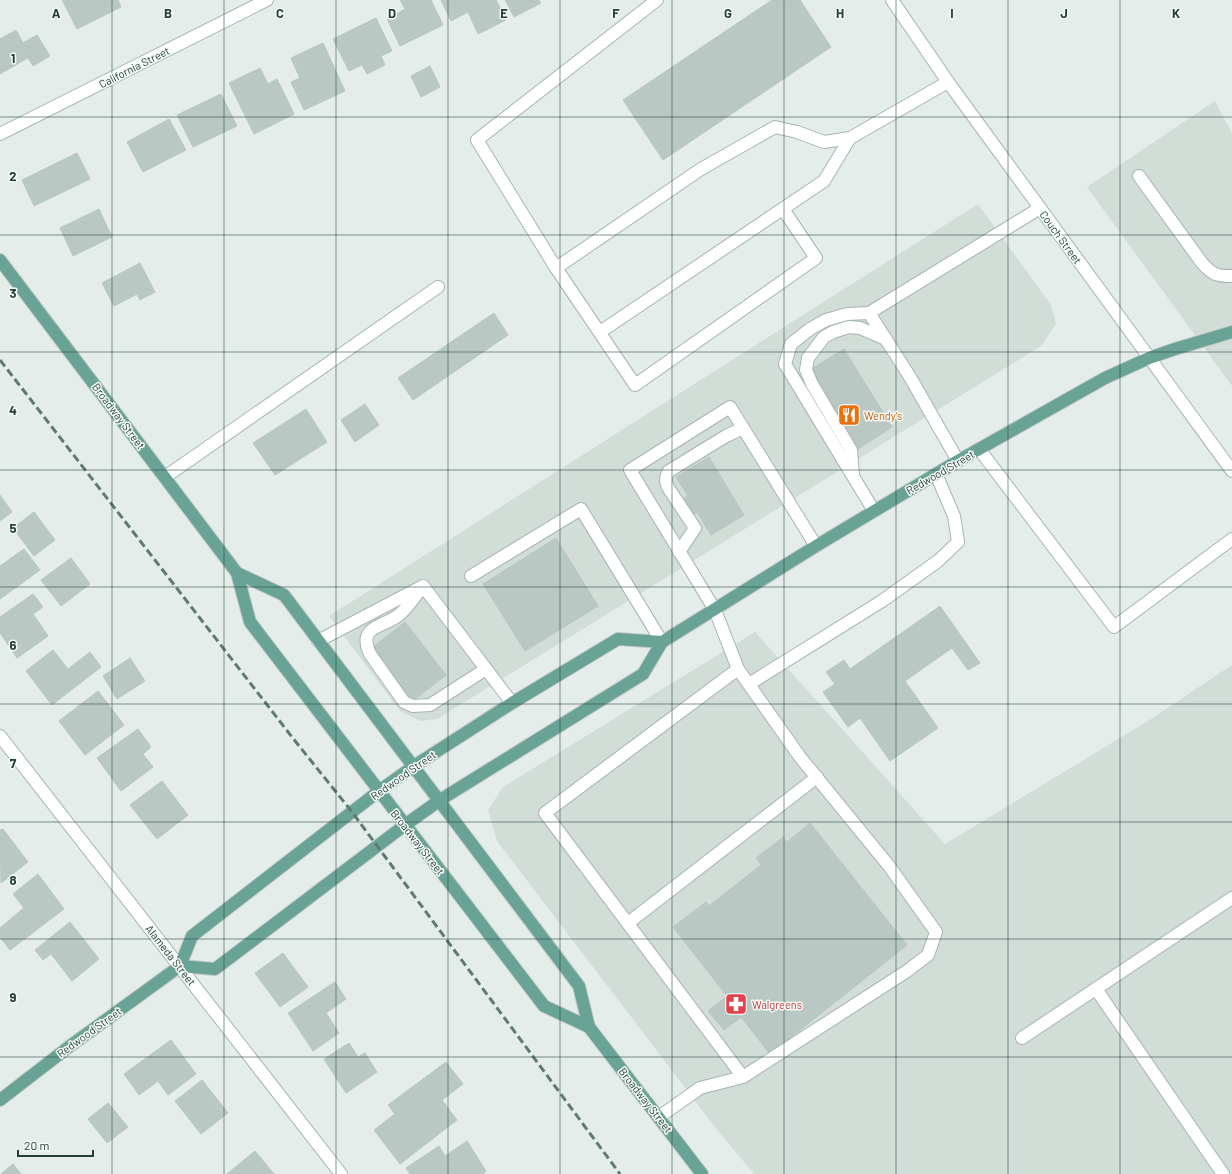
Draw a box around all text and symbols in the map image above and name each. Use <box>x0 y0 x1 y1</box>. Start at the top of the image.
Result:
text: A <box>52 5 61 21</box>
text: B <box>164 5 172 21</box>
text: C <box>276 5 284 21</box>
text: D <box>388 5 396 21</box>
text: E <box>500 5 508 21</box>
text: F <box>612 5 620 21</box>
text: G <box>724 5 732 21</box>
text: H <box>836 5 844 21</box>
text: I <box>950 5 954 21</box>
text: J <box>1060 5 1068 21</box>
text: K <box>1172 5 1180 21</box>
street label: California Street <box>97 44 171 90</box>
text: 1 <box>11 50 15 66</box>
text: 2 <box>9 168 17 184</box>
street label: Couch Street <box>1037 208 1085 266</box>
text: 3 <box>9 285 17 301</box>
street label: Broadway Street <box>90 380 148 452</box>
text: 4 <box>9 402 17 418</box>
restaurant icon: Wendy's <box>836 402 862 428</box>
place label: Wendy's <box>864 409 902 422</box>
street label: Redwood Street <box>904 447 976 497</box>
text: 5 <box>9 520 17 536</box>
text: 6 <box>10 637 17 653</box>
street label: Redwood Street <box>368 748 438 802</box>
text: 7 <box>10 755 17 771</box>
street label: Broadway Street <box>389 807 447 877</box>
text: 8 <box>9 872 17 888</box>
street label: Alameda Street <box>143 922 199 988</box>
text: 9 <box>10 989 17 1005</box>
pharmacy icon: Walgreens <box>723 991 749 1017</box>
place label: Walgreens <box>752 998 802 1011</box>
street label: Redwood Street <box>54 1004 124 1060</box>
street label: Broadway Street <box>617 1065 675 1135</box>
scale bar <box>18 1132 93 1158</box>
text: 20 m <box>24 1138 50 1152</box>

